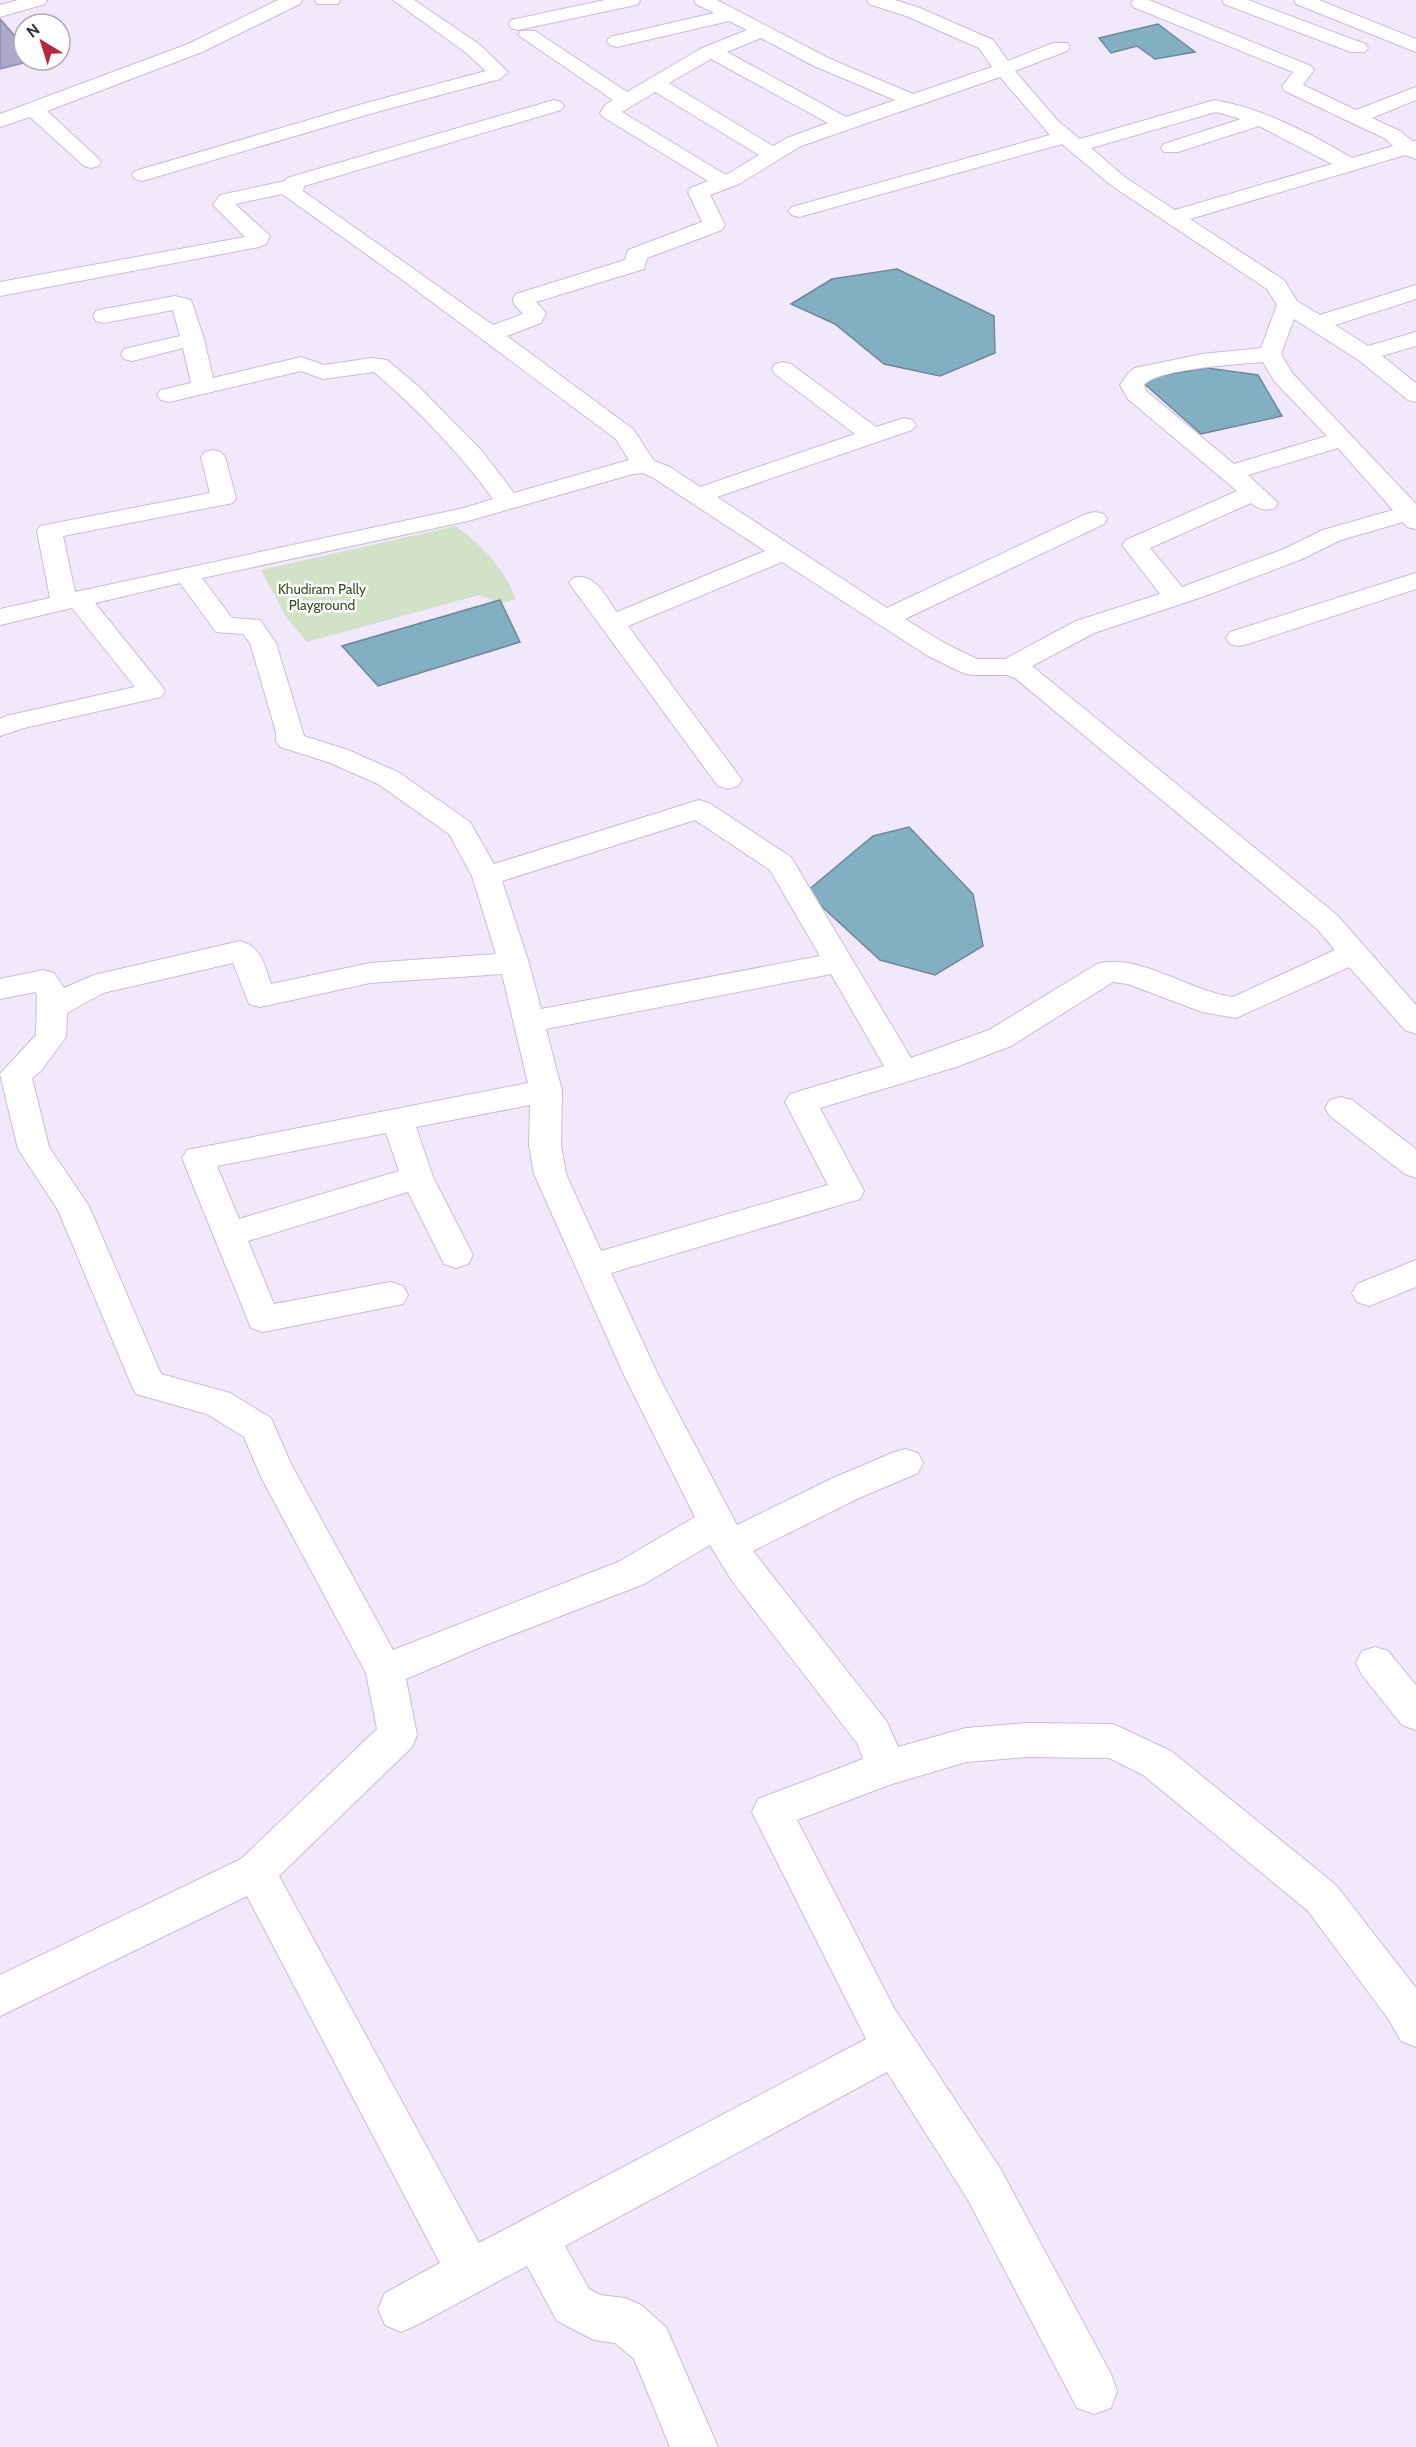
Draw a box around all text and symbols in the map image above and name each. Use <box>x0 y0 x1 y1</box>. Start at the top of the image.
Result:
north arrow <box>12 12 72 72</box>
text: N <box>23 20 43 42</box>
park label: Khudiram Pally Playground <box>278 580 366 614</box>

